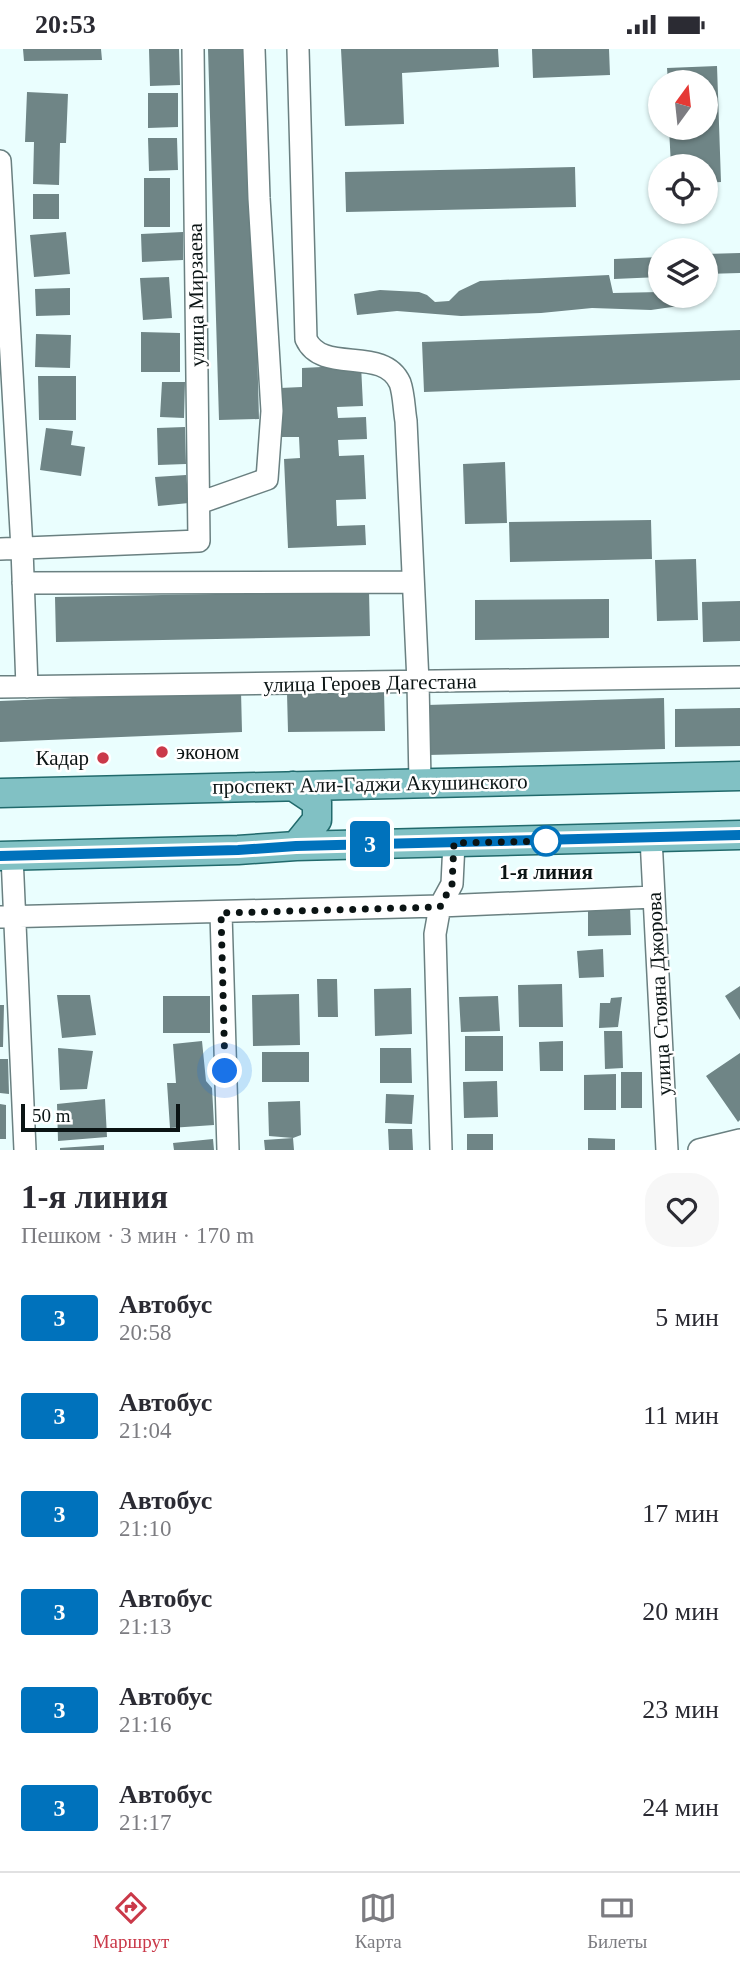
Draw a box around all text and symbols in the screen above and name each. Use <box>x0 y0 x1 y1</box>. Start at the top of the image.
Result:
text: 20:53 <box>35 10 96 39</box>
north arrow <box>648 70 718 140</box>
map controls <box>648 70 718 308</box>
button: locate <box>648 154 718 224</box>
street label: улица Мирзаева <box>183 222 209 367</box>
button: layers <box>648 238 718 308</box>
street label: улица Героев Дагестана <box>263 669 477 697</box>
place label: эконом <box>176 740 239 764</box>
marker: эконом <box>154 744 170 760</box>
place label: Кадар <box>35 746 89 770</box>
marker: Кадар <box>95 750 111 766</box>
street label: проспект Али-Гаджи Акушинского <box>212 769 528 799</box>
line badge: 3 <box>347 821 393 867</box>
marker: 1-я линия <box>531 826 561 856</box>
text: 3 <box>364 831 376 857</box>
place label: 1-я линия <box>499 860 593 884</box>
street label: улица Стояна Джорова <box>642 891 676 1097</box>
your location <box>207 1053 242 1088</box>
scale bar <box>21 1101 180 1133</box>
text: 50 m <box>32 1105 71 1126</box>
button: heart <box>645 1173 719 1247</box>
text: 1-я линия <box>21 1179 168 1215</box>
text: Пешком · 3 мин · 170 m <box>21 1223 254 1248</box>
text: Автобус <box>119 1290 212 1319</box>
text: 5 мин <box>655 1303 719 1332</box>
text: 3 <box>54 1305 66 1331</box>
text: 20:58 <box>119 1320 171 1345</box>
text: Автобус <box>119 1388 212 1417</box>
text: 11 мин <box>643 1401 719 1430</box>
text: 3 <box>54 1403 66 1429</box>
text: 21:04 <box>119 1418 171 1443</box>
text: Автобус <box>119 1486 212 1515</box>
text: 17 мин <box>642 1499 719 1528</box>
text: 3 <box>54 1501 66 1527</box>
text: 21:10 <box>119 1516 171 1541</box>
text: Автобус <box>119 1584 212 1613</box>
text: 20 мин <box>642 1597 719 1626</box>
text: 3 <box>54 1599 66 1625</box>
text: 21:13 <box>119 1614 171 1639</box>
text: Автобус <box>119 1682 212 1711</box>
text: 23 мин <box>642 1695 719 1724</box>
text: 3 <box>54 1697 66 1723</box>
text: 21:16 <box>119 1712 171 1737</box>
text: Автобус <box>119 1780 212 1809</box>
text: 24 мин <box>642 1793 719 1822</box>
text: 3 <box>54 1795 66 1821</box>
text: 21:17 <box>119 1810 171 1835</box>
tab: Маршрут <box>93 1889 169 1953</box>
tab: Карта <box>355 1889 402 1953</box>
tab: Билеты <box>587 1889 647 1953</box>

